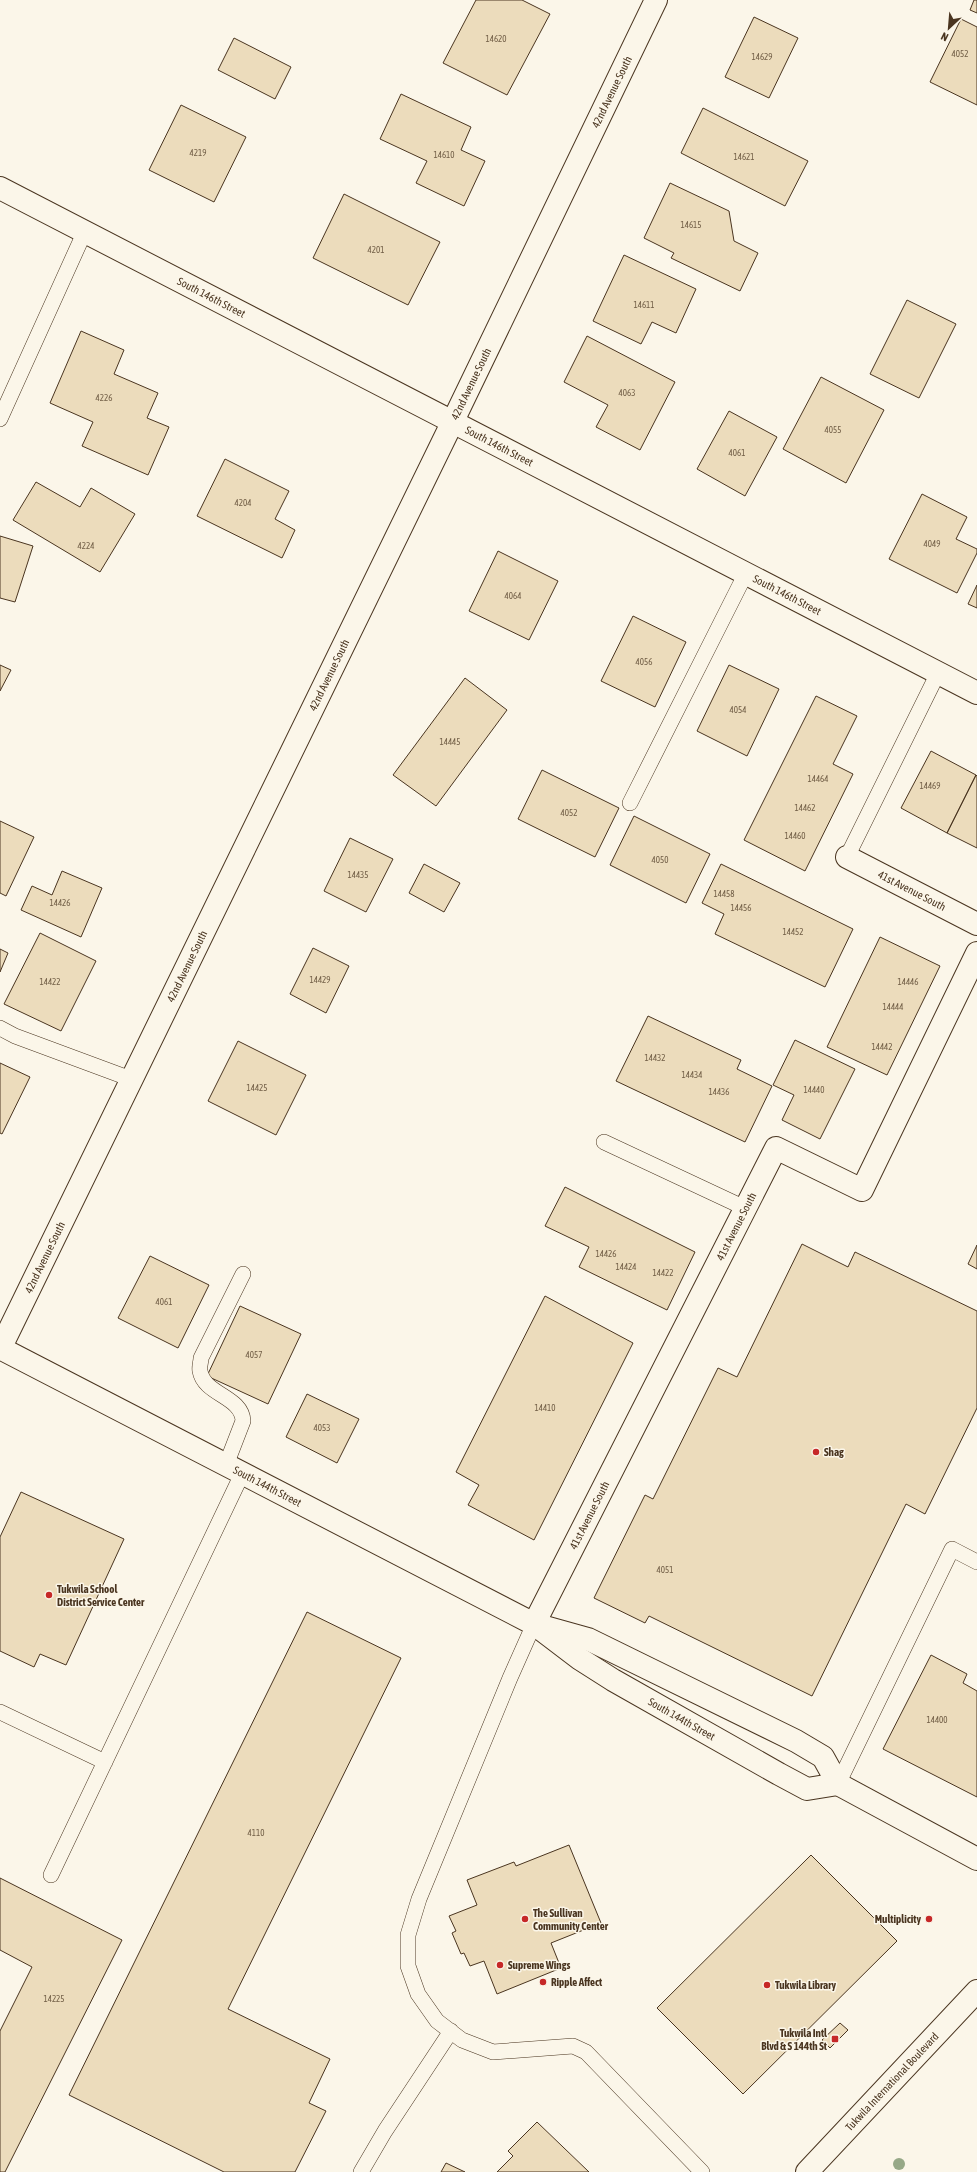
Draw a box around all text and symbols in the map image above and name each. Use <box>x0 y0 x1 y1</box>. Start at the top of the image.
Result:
north arrow <box>929 8 969 48</box>
text: N <box>939 30 950 44</box>
house number: 14620 <box>485 34 507 44</box>
house number: 4052 <box>952 49 968 59</box>
house number: 14629 <box>751 52 773 62</box>
street label: 42nd Avenue South <box>589 54 634 130</box>
house number: 4219 <box>190 148 206 158</box>
house number: 14610 <box>433 150 455 160</box>
house number: 14621 <box>733 152 755 162</box>
house number: 14615 <box>680 220 702 230</box>
house number: 4201 <box>368 245 384 255</box>
street label: South 146th Street <box>175 275 247 320</box>
house number: 14611 <box>633 300 655 310</box>
street label: 42nd Avenue South <box>449 346 493 422</box>
house number: 4063 <box>619 388 635 398</box>
house number: 4226 <box>96 393 112 403</box>
street label: South 146th Street <box>463 424 535 469</box>
house number: 4055 <box>825 425 841 435</box>
house number: 4061 <box>729 448 745 458</box>
house number: 4204 <box>235 498 251 508</box>
house number: 4049 <box>924 539 940 549</box>
house number: 4224 <box>78 541 94 551</box>
street label: South 146th Street <box>751 572 823 617</box>
house number: 4064 <box>505 591 521 601</box>
street label: 42nd Avenue South <box>306 637 352 713</box>
house number: 4056 <box>636 657 652 667</box>
house number: 4054 <box>730 705 746 715</box>
house number: 14445 <box>439 737 461 747</box>
house number: 14464 <box>807 774 829 784</box>
house number: 14469 <box>919 781 941 791</box>
house number: 14462 <box>794 803 816 813</box>
house number: 4052 <box>561 808 577 818</box>
house number: 14460 <box>784 831 806 841</box>
house number: 4050 <box>652 855 668 865</box>
street label: 41st Avenue South <box>876 868 948 913</box>
house number: 14435 <box>347 870 369 880</box>
house number: 14458 <box>713 889 735 899</box>
house number: 14426 <box>49 898 71 908</box>
house number: 14456 <box>730 903 752 913</box>
house number: 14452 <box>782 927 804 937</box>
street label: 42nd Avenue South <box>164 928 209 1004</box>
house number: 14429 <box>309 975 331 985</box>
house number: 14422 <box>39 977 61 987</box>
house number: 14446 <box>897 977 919 987</box>
house number: 14444 <box>882 1002 904 1012</box>
house number: 14442 <box>871 1042 893 1052</box>
house number: 14432 <box>644 1053 666 1063</box>
house number: 14434 <box>681 1070 703 1080</box>
house number: 14425 <box>246 1083 268 1093</box>
house number: 14440 <box>803 1085 825 1095</box>
house number: 14436 <box>708 1087 730 1097</box>
street label: 41st Avenue South <box>714 1190 758 1262</box>
street label: 42nd Avenue South <box>22 1220 67 1295</box>
house number: 14426 <box>595 1249 617 1259</box>
house number: 14424 <box>615 1262 637 1272</box>
house number: 14422 <box>652 1268 674 1278</box>
house number: 4061 <box>156 1297 172 1307</box>
house number: 4057 <box>246 1350 262 1360</box>
house number: 14410 <box>534 1403 556 1413</box>
house number: 4053 <box>314 1423 330 1433</box>
place label: Shag <box>824 1446 844 1458</box>
marker: Shag <box>811 1447 821 1457</box>
street label: South 144th Street <box>231 1464 303 1509</box>
street label: 41st Avenue South <box>567 1479 612 1551</box>
house number: 4051 <box>657 1565 673 1575</box>
place label: Tukwila School District Service Center <box>57 1583 145 1608</box>
marker: Tukwila School District Service Center <box>44 1590 54 1600</box>
street label: South 144th Street <box>646 1695 717 1743</box>
house number: 14400 <box>926 1715 948 1725</box>
house number: 4110 <box>248 1828 264 1838</box>
place label: The Sullivan Community Center <box>533 1907 609 1932</box>
place label: Multiplicity <box>875 1913 921 1925</box>
marker: The Sullivan Community Center <box>520 1914 530 1924</box>
marker: Multiplicity <box>924 1914 934 1924</box>
place label: Supreme Wings <box>508 1959 570 1971</box>
marker: Supreme Wings <box>495 1960 505 1970</box>
place label: Ripple Affect <box>551 1976 603 1988</box>
marker: Ripple Affect <box>538 1977 548 1987</box>
place label: Tukwila Library <box>775 1979 836 1991</box>
marker: Tukwila Library <box>762 1980 772 1990</box>
house number: 14225 <box>43 1994 65 2004</box>
place label: Tukwila Intl Blvd & S 144th St <box>761 2027 828 2052</box>
street label: Tukwila International Boulevard <box>843 2030 941 2133</box>
marker: Tukwila Intl Blvd & S 144th St <box>830 2034 840 2044</box>

